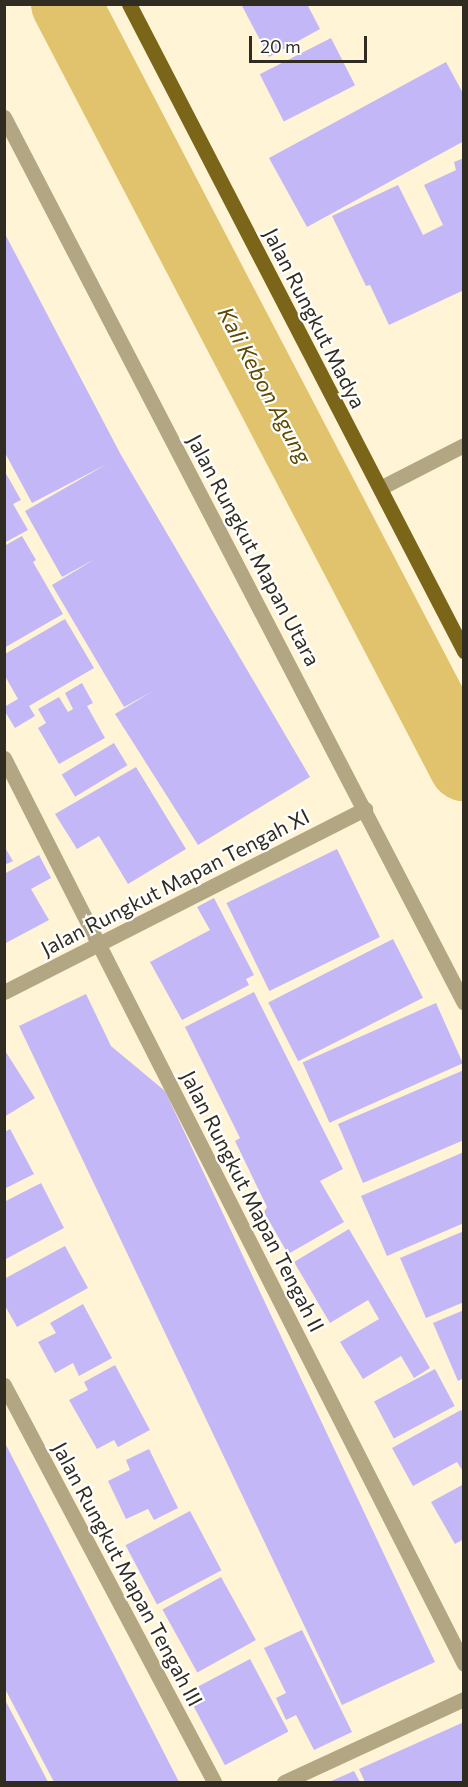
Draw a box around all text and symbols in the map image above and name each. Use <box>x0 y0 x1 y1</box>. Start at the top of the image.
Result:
scale bar <box>252 24 370 62</box>
text: 20 m <box>260 35 301 57</box>
street label: Jalan Rungkut Madya <box>259 224 371 412</box>
water label: Kali Kebon Agung <box>213 302 317 468</box>
street label: Jalan Rungkut Mapan Utara <box>182 430 326 670</box>
street label: Jalan Rungkut Mapan Tengah XI <box>37 803 313 961</box>
street label: Jalan Rungkut Mapan Tengah II <box>176 1066 330 1336</box>
street label: Jalan Rungkut Mapan Tengah III <box>48 1438 208 1710</box>

